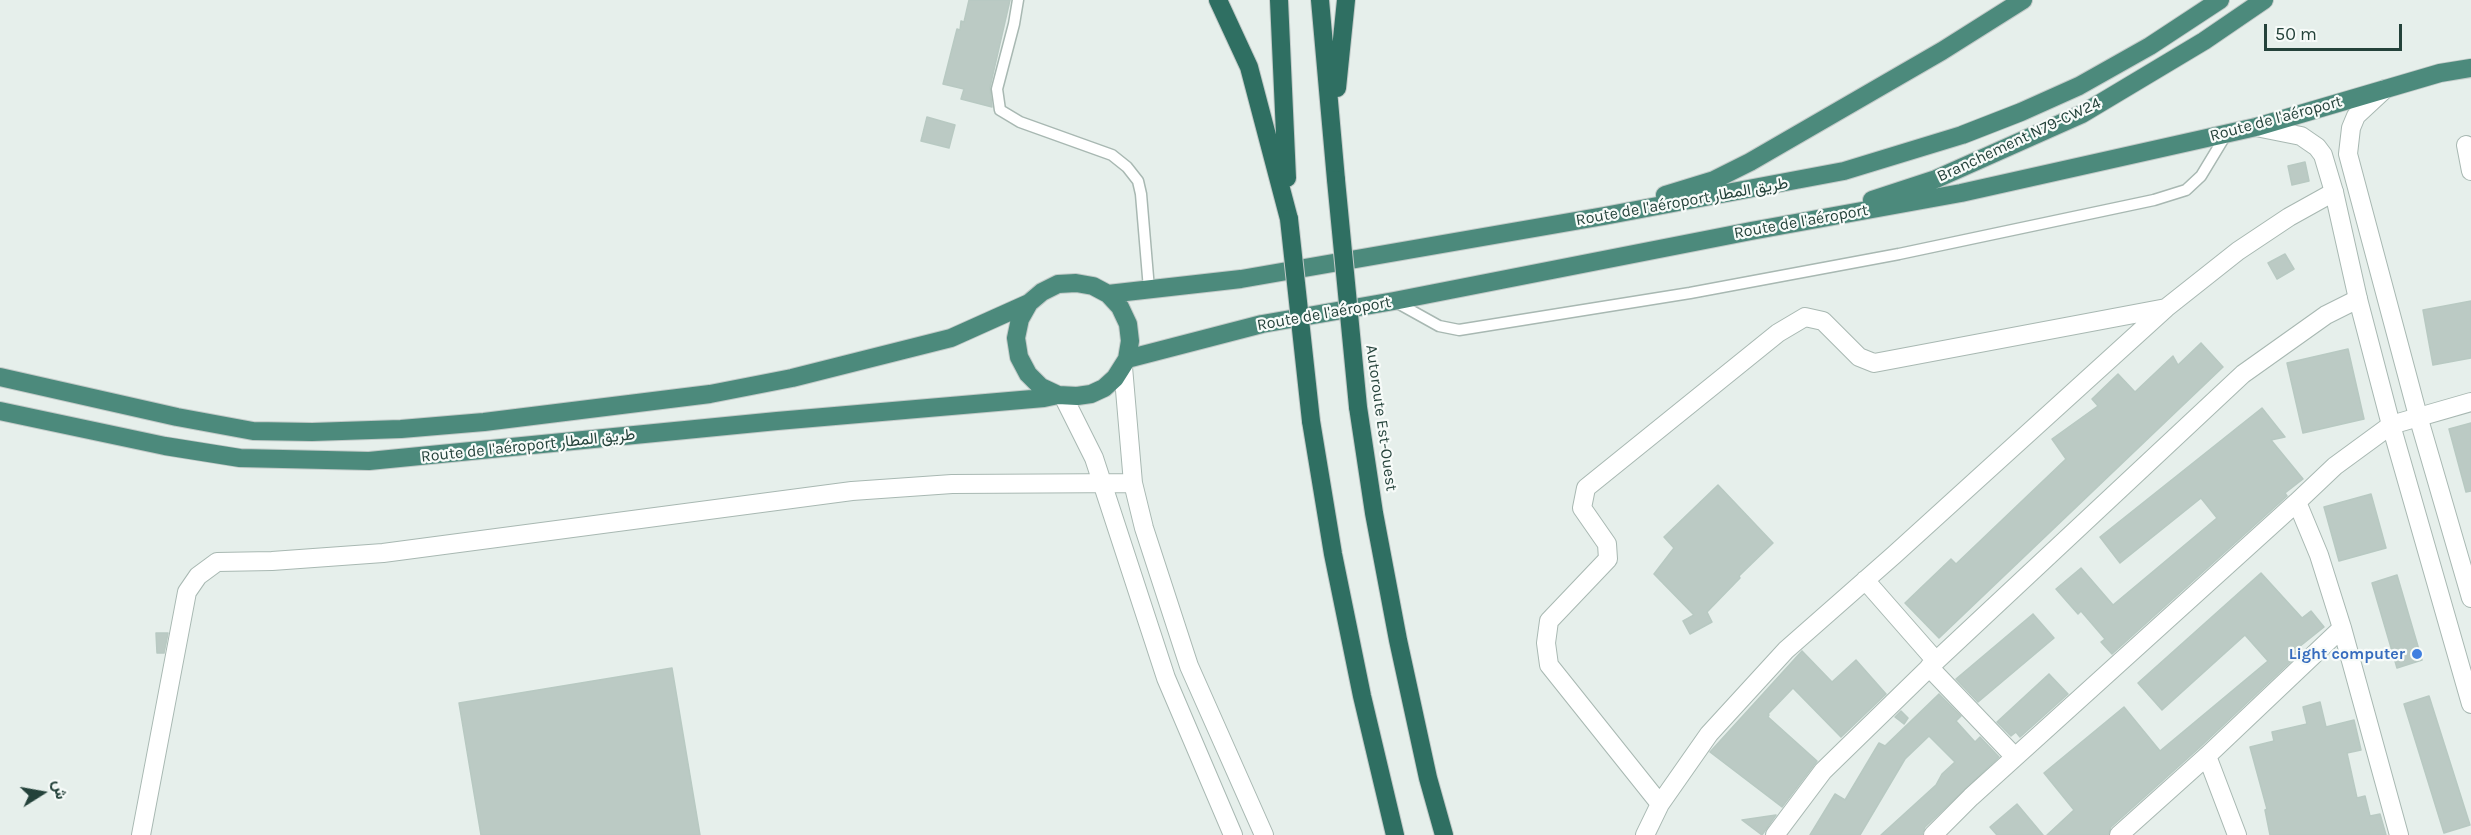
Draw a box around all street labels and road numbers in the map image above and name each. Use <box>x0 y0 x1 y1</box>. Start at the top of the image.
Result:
street label: Route de l'aéroport <box>2208 92 2344 146</box>
street label: Branchement N79-CW24 <box>1934 94 2104 186</box>
street label: Route de l'aéroport طريق المطار <box>1574 174 1790 230</box>
street label: Route de l'aéroport <box>1732 201 1870 243</box>
street label: Route de l'aéroport <box>1255 293 1393 335</box>
street label: Autoroute Est-Ouest <box>1361 344 1401 492</box>
street label: Route de l'aéroport طريق المطار <box>420 425 636 467</box>

